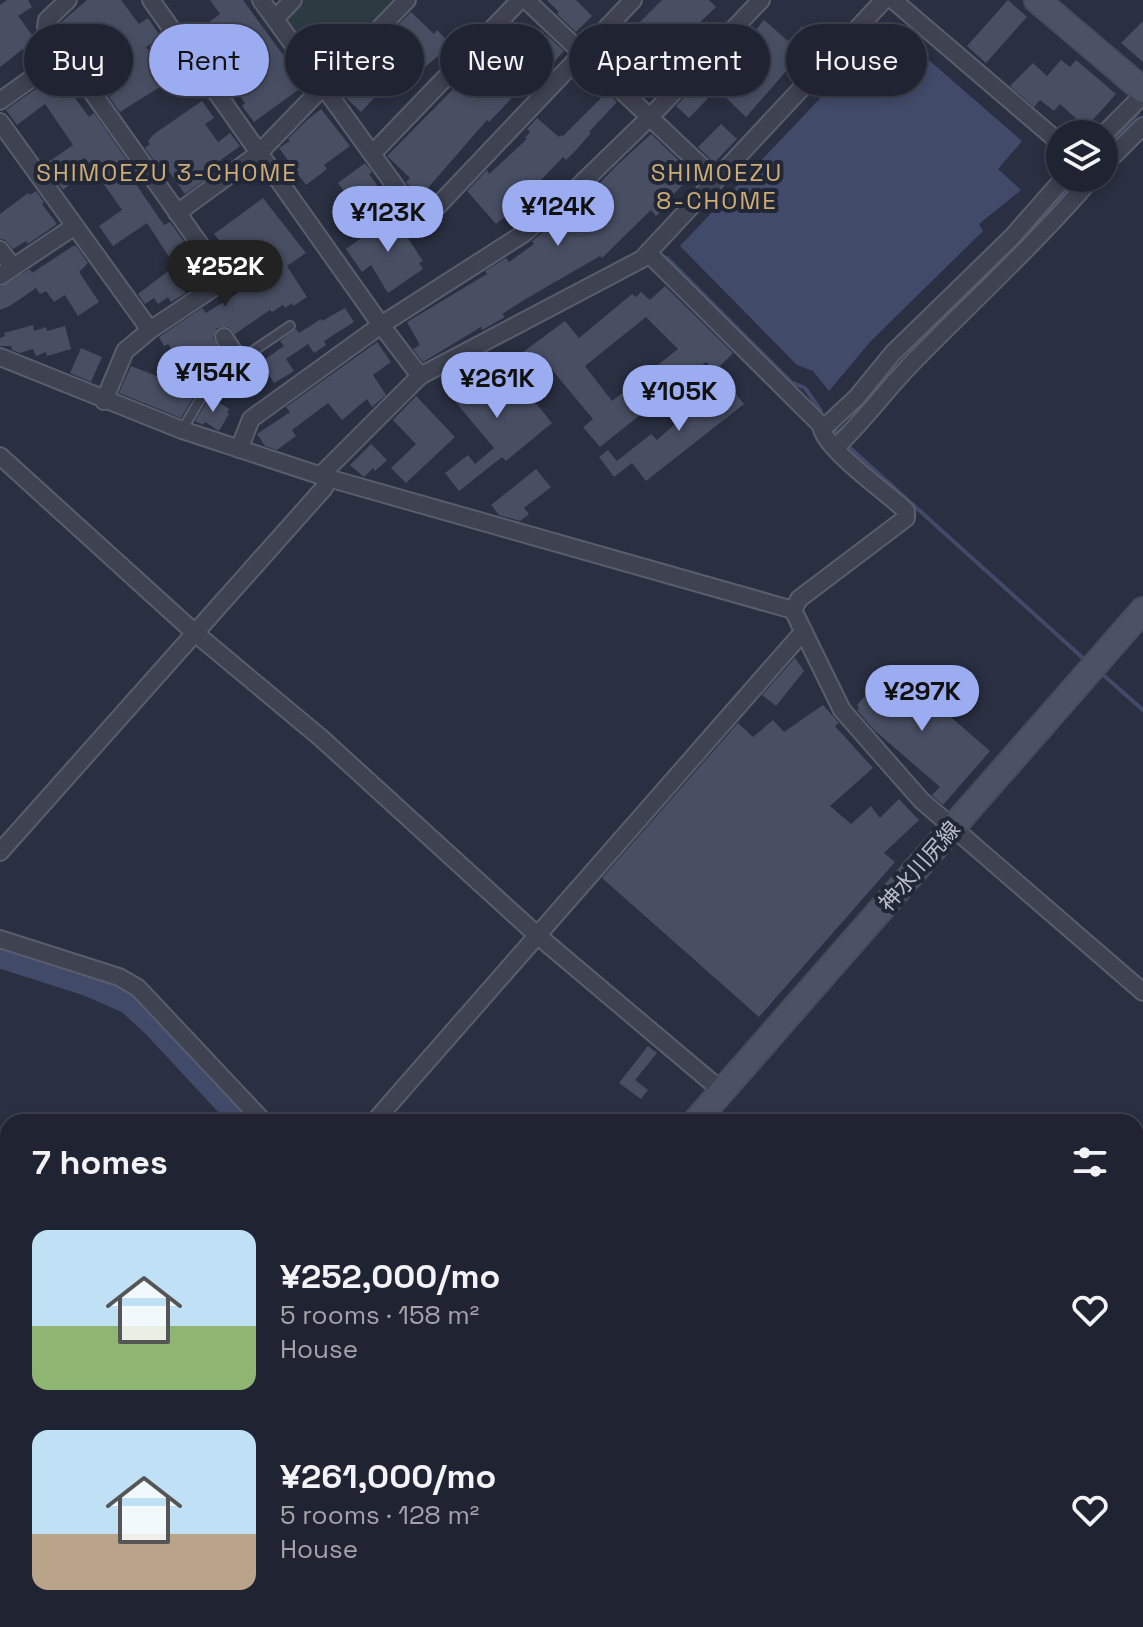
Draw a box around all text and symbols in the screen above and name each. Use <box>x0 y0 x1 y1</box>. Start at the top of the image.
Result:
chip: Buy <box>24 24 133 96</box>
chip: Rent <box>149 24 269 96</box>
chip: Filters <box>285 24 424 96</box>
chip: New <box>440 24 553 96</box>
chip: Apartment <box>569 24 770 96</box>
chip: House <box>786 24 927 96</box>
map controls <box>1046 120 1118 192</box>
button: layers <box>1046 120 1118 192</box>
district label: SHIMOEZU 3-CHOME <box>36 157 298 188</box>
district label: SHIMOEZU 8-CHOME <box>651 157 783 216</box>
pin: ¥124K <box>502 180 614 248</box>
pin: ¥123K <box>332 186 444 254</box>
text: ¥124K <box>520 189 596 223</box>
text: ¥123K <box>350 195 426 229</box>
pin: ¥252K <box>169 240 281 308</box>
text: ¥252K <box>186 249 264 283</box>
pin: ¥154K <box>157 346 269 414</box>
pin: ¥261K <box>441 352 553 420</box>
text: ¥154K <box>175 355 251 389</box>
text: ¥261K <box>459 361 535 395</box>
pin: ¥105K <box>623 365 735 433</box>
text: ¥105K <box>641 374 717 408</box>
pin: ¥297K <box>866 665 978 733</box>
text: ¥297K <box>883 674 961 708</box>
street label: 神水川尻線 <box>872 815 966 917</box>
icon: filters <box>1068 1140 1112 1184</box>
text: 7 homes <box>32 1141 168 1184</box>
text: ¥252,000/mo <box>280 1255 500 1298</box>
icon: home <box>96 1262 192 1358</box>
icon: heart <box>1068 1288 1112 1332</box>
text: 5 rooms · 158 m² <box>280 1298 479 1332</box>
text: House <box>280 1332 358 1366</box>
text: ¥261,000/mo <box>280 1455 496 1498</box>
icon: home <box>96 1462 192 1558</box>
icon: heart <box>1068 1488 1112 1532</box>
text: 5 rooms · 128 m² <box>280 1498 479 1532</box>
text: House <box>280 1532 358 1566</box>

